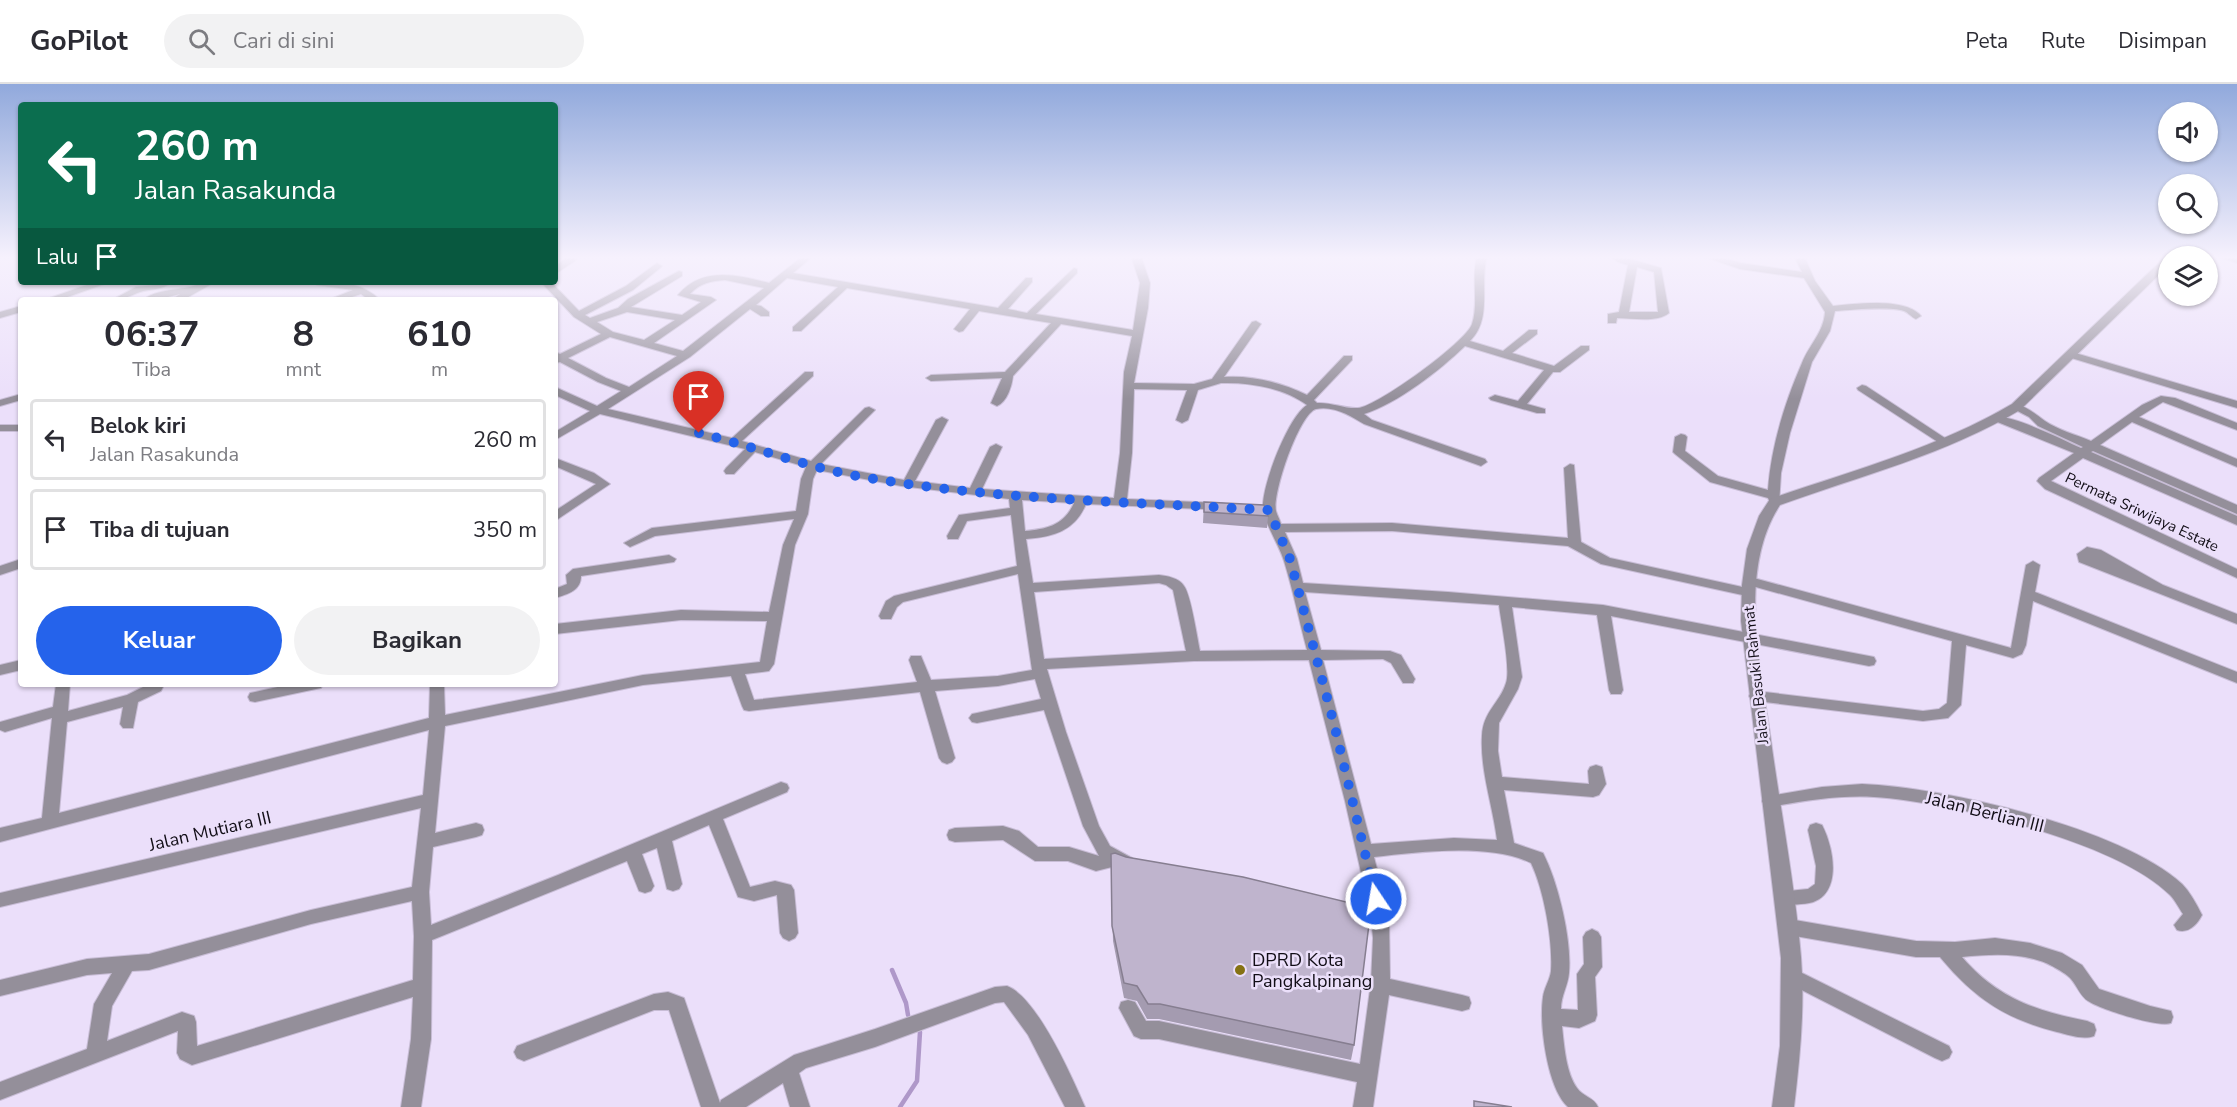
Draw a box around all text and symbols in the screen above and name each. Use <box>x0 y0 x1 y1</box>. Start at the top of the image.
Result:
search box <box>164 14 584 68</box>
text: GoPilot <box>30 22 128 60</box>
icon: search <box>185 25 218 58</box>
text: Cari di sini <box>233 26 334 56</box>
text: Peta <box>1966 27 2008 55</box>
text: Rute <box>2041 27 2085 55</box>
text: Disimpan <box>2118 27 2207 55</box>
map controls <box>2158 102 2218 306</box>
button: sound <box>2158 102 2218 162</box>
text: 260 m <box>135 118 259 175</box>
icon: left <box>36 126 114 204</box>
text: Jalan Rasakunda <box>135 172 336 209</box>
button: search <box>2158 174 2218 234</box>
icon: arrive <box>90 240 123 273</box>
text: Lalu <box>36 242 78 272</box>
button: layers <box>2158 246 2218 306</box>
text: 06:37 <box>104 310 199 359</box>
text: 8 <box>292 310 314 359</box>
text: 610 <box>407 310 472 359</box>
text: Tiba <box>132 356 171 383</box>
text: mnt <box>286 356 321 383</box>
text: m <box>431 356 448 383</box>
pin <box>673 371 724 433</box>
icon: arrive <box>682 380 715 413</box>
text: Belok kiri <box>90 411 186 441</box>
icon: left <box>39 423 72 456</box>
text: 260 m <box>473 425 537 455</box>
text: Jalan Rasakunda <box>90 441 239 468</box>
street label: Permata Sriwijaya Estate <box>2062 468 2222 556</box>
icon: arrive <box>39 513 72 546</box>
text: Tiba di tujuan <box>90 515 230 545</box>
text: 350 m <box>473 515 537 545</box>
street label: Jalan Basuki Rahmat <box>1739 604 1773 746</box>
button: Keluar <box>36 606 282 675</box>
button: Bagikan <box>294 606 540 675</box>
street label: Jalan Berlian III <box>1922 785 2047 838</box>
street label: Jalan Mutiara III <box>145 805 274 857</box>
position arrow <box>1344 867 1408 931</box>
place label: DPRD Kota Pangkalpinang <box>1252 948 1372 993</box>
marker: DPRD Kota Pangkalpinang <box>1233 963 1247 977</box>

